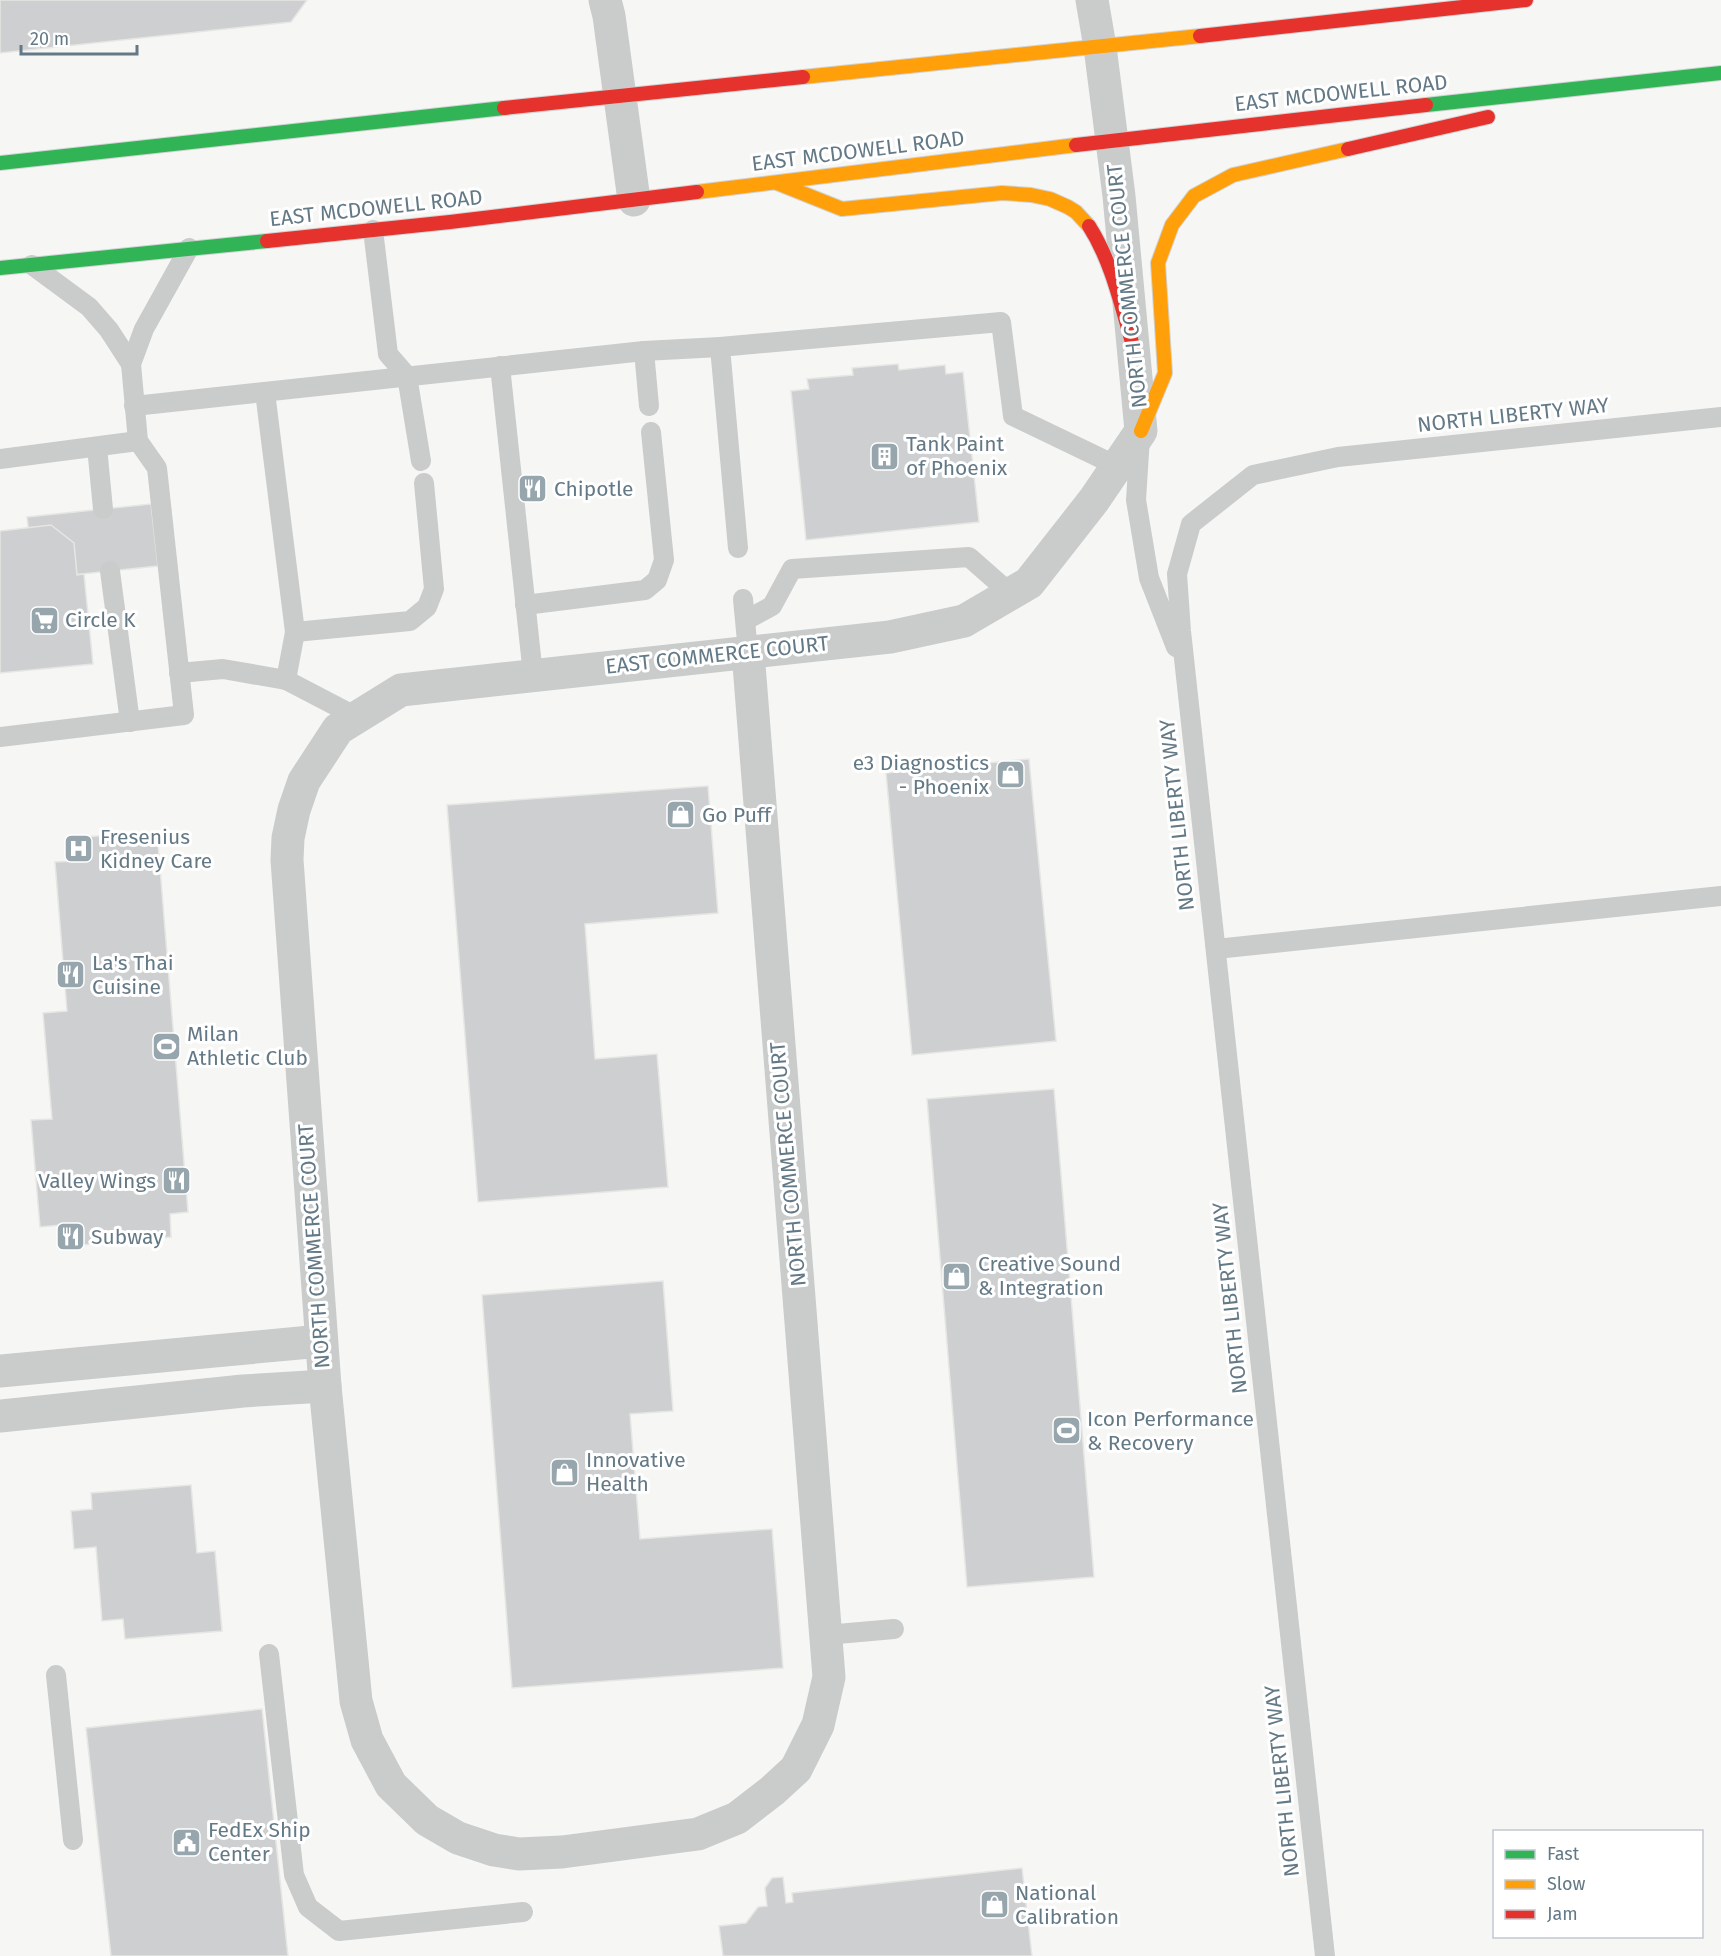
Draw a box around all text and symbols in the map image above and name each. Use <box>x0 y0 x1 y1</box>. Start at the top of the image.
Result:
scale bar <box>21 18 136 56</box>
text: 20 m <box>30 28 69 50</box>
street label: EAST MCDOWELL ROAD <box>1233 69 1449 117</box>
street label: EAST MCDOWELL ROAD <box>750 125 966 177</box>
street label: NORTH COMMERCE COURT <box>1101 162 1153 409</box>
street label: EAST MCDOWELL ROAD <box>268 184 484 232</box>
street label: NORTH LIBERTY WAY <box>1416 392 1611 438</box>
place label: Tank Paint of Phoenix <box>906 431 1008 481</box>
building icon: Tank Paint of Phoenix <box>869 440 901 472</box>
restaurant icon: Chipotle <box>517 473 549 505</box>
place label: Chipotle <box>554 476 633 502</box>
supermarket icon: Circle K <box>28 604 60 636</box>
place label: Circle K <box>65 607 136 633</box>
street label: EAST COMMERCE COURT <box>604 630 830 680</box>
street label: NORTH LIBERTY WAY <box>1154 717 1200 912</box>
place label: e3 Diagnostics - Phoenix <box>853 750 990 800</box>
shop icon: e3 Diagnostics - Phoenix <box>994 759 1026 791</box>
shop icon: Go Puff <box>665 799 697 831</box>
place label: Go Puff <box>702 802 773 828</box>
place label: Fresenius Kidney Care <box>100 824 212 874</box>
hospital icon: Fresenius Kidney Care <box>63 833 95 865</box>
place label: La's Thai Cuisine <box>92 950 174 1000</box>
restaurant icon: La's Thai Cuisine <box>55 959 87 991</box>
place label: Milan Athletic Club <box>187 1021 308 1071</box>
sports icon: Milan Athletic Club <box>150 1030 182 1062</box>
street label: NORTH COMMERCE COURT <box>764 1040 812 1287</box>
street label: NORTH COMMERCE COURT <box>292 1123 336 1369</box>
restaurant icon: Valley Wings <box>161 1165 193 1197</box>
place label: Valley Wings <box>38 1168 156 1194</box>
street label: NORTH LIBERTY WAY <box>1207 1200 1253 1395</box>
restaurant icon: Subway <box>54 1221 86 1253</box>
place label: Subway <box>91 1224 164 1250</box>
place label: Creative Sound & Integration <box>978 1251 1121 1301</box>
shop icon: Creative Sound & Integration <box>941 1260 973 1292</box>
place label: Icon Performance & Recovery <box>1087 1406 1254 1456</box>
sports icon: Icon Performance & Recovery <box>1050 1415 1082 1447</box>
place label: Innovative Health <box>586 1447 686 1497</box>
shop icon: Innovative Health <box>549 1456 581 1488</box>
street label: NORTH LIBERTY WAY <box>1259 1683 1305 1878</box>
place label: FedEx Ship Center <box>208 1817 311 1867</box>
public building icon: FedEx Ship Center <box>171 1826 203 1858</box>
legend <box>1493 1830 1703 1938</box>
text: Fast <box>1547 1843 1580 1865</box>
text: Slow <box>1547 1873 1586 1895</box>
place label: National Calibration <box>1015 1880 1119 1930</box>
shop icon: National Calibration <box>978 1889 1010 1921</box>
text: Jam <box>1547 1903 1578 1925</box>

